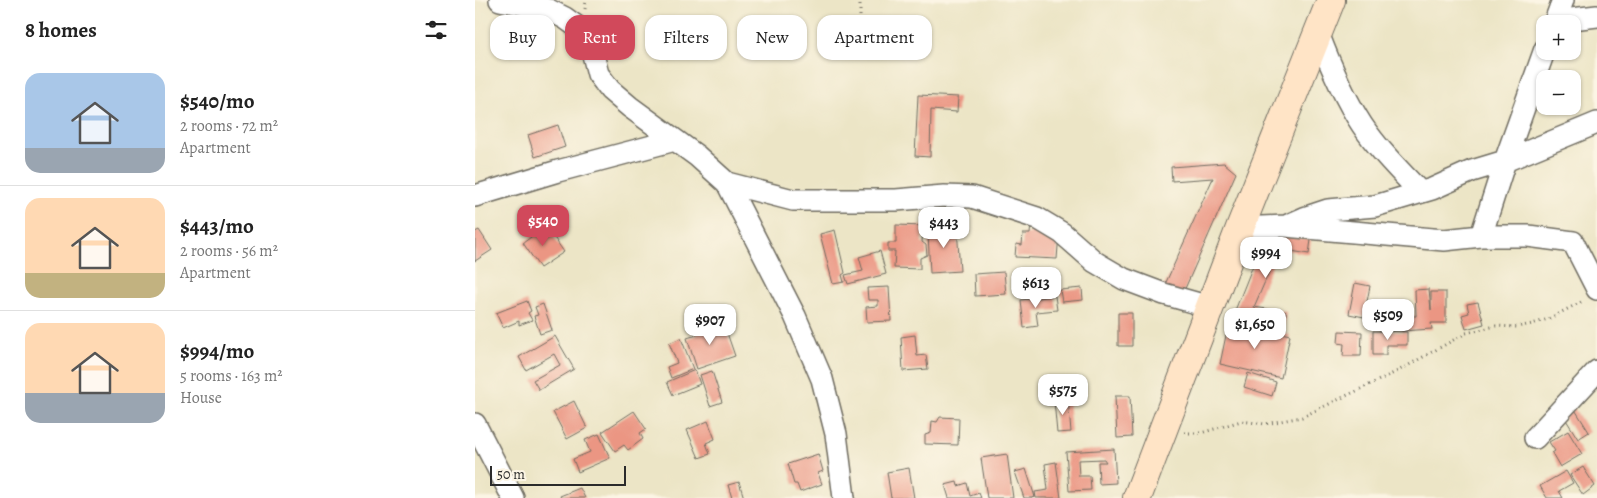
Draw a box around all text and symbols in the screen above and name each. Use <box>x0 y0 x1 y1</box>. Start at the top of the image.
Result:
chip: Buy <box>490 15 555 60</box>
chip: Rent <box>565 15 635 60</box>
chip: Filters <box>645 15 727 60</box>
chip: New <box>737 15 807 60</box>
chip: Apartment <box>817 15 932 60</box>
map controls <box>1536 15 1581 115</box>
button: + <box>1536 15 1581 60</box>
text: 8 homes <box>25 16 97 44</box>
icon: filters <box>422 16 450 44</box>
button: − <box>1536 70 1581 115</box>
text: $540/mo <box>180 87 255 115</box>
icon: home <box>65 93 125 153</box>
text: 2 rooms · 72 m² <box>180 115 278 137</box>
text: Apartment <box>180 137 251 159</box>
pin: $540 <box>513 204 573 247</box>
pin: $443 <box>914 206 974 249</box>
text: $540 <box>528 210 558 232</box>
text: $443/mo <box>180 212 254 240</box>
text: $443 <box>929 212 959 234</box>
icon: home <box>65 218 125 278</box>
pin: $994 <box>1236 236 1296 279</box>
text: 2 rooms · 56 m² <box>180 240 278 262</box>
text: $994 <box>1251 242 1281 264</box>
text: Apartment <box>180 262 251 284</box>
pin: $613 <box>1006 266 1066 309</box>
text: $613 <box>1022 272 1050 294</box>
pin: $509 <box>1358 298 1418 341</box>
pin: $907 <box>680 304 740 346</box>
text: $509 <box>1373 304 1403 326</box>
pin: $1,650 <box>1214 308 1296 350</box>
text: $907 <box>695 309 725 331</box>
text: $1,650 <box>1235 313 1275 335</box>
text: $994/mo <box>180 337 254 365</box>
icon: home <box>65 343 125 403</box>
text: 5 rooms · 163 m² <box>180 365 282 387</box>
pin: $575 <box>1033 374 1093 416</box>
text: $575 <box>1049 379 1077 401</box>
text: House <box>180 387 222 409</box>
scale bar <box>490 463 626 486</box>
text: 50 m <box>497 465 525 484</box>

